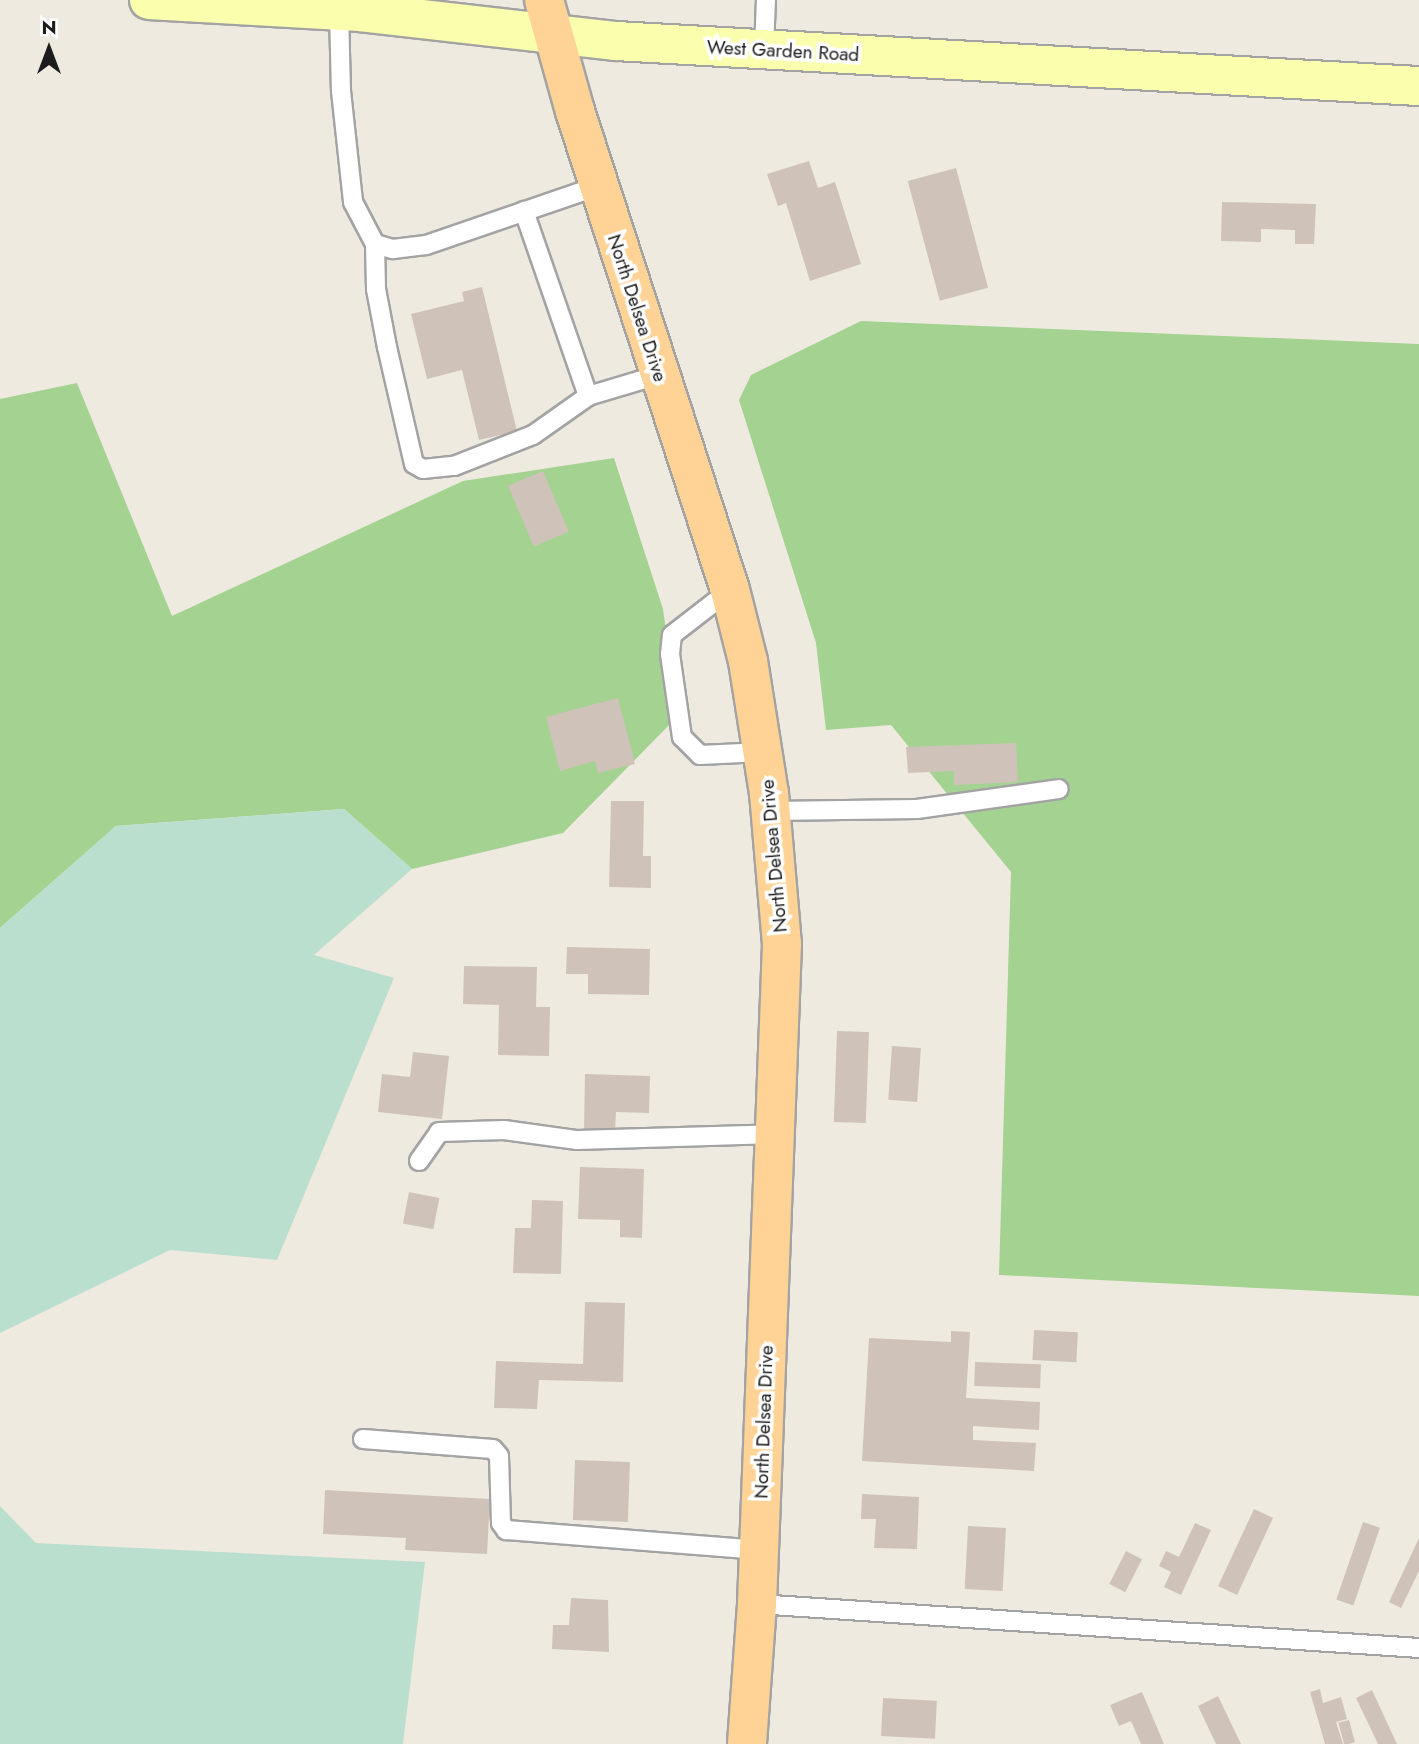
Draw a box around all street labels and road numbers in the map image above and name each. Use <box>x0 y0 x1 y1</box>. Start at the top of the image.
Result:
street label: West Garden Road <box>706 36 860 66</box>
street label: North Delsea Drive <box>602 232 672 384</box>
street label: North Delsea Drive <box>756 779 792 933</box>
street label: North Delsea Drive <box>750 1345 778 1499</box>

